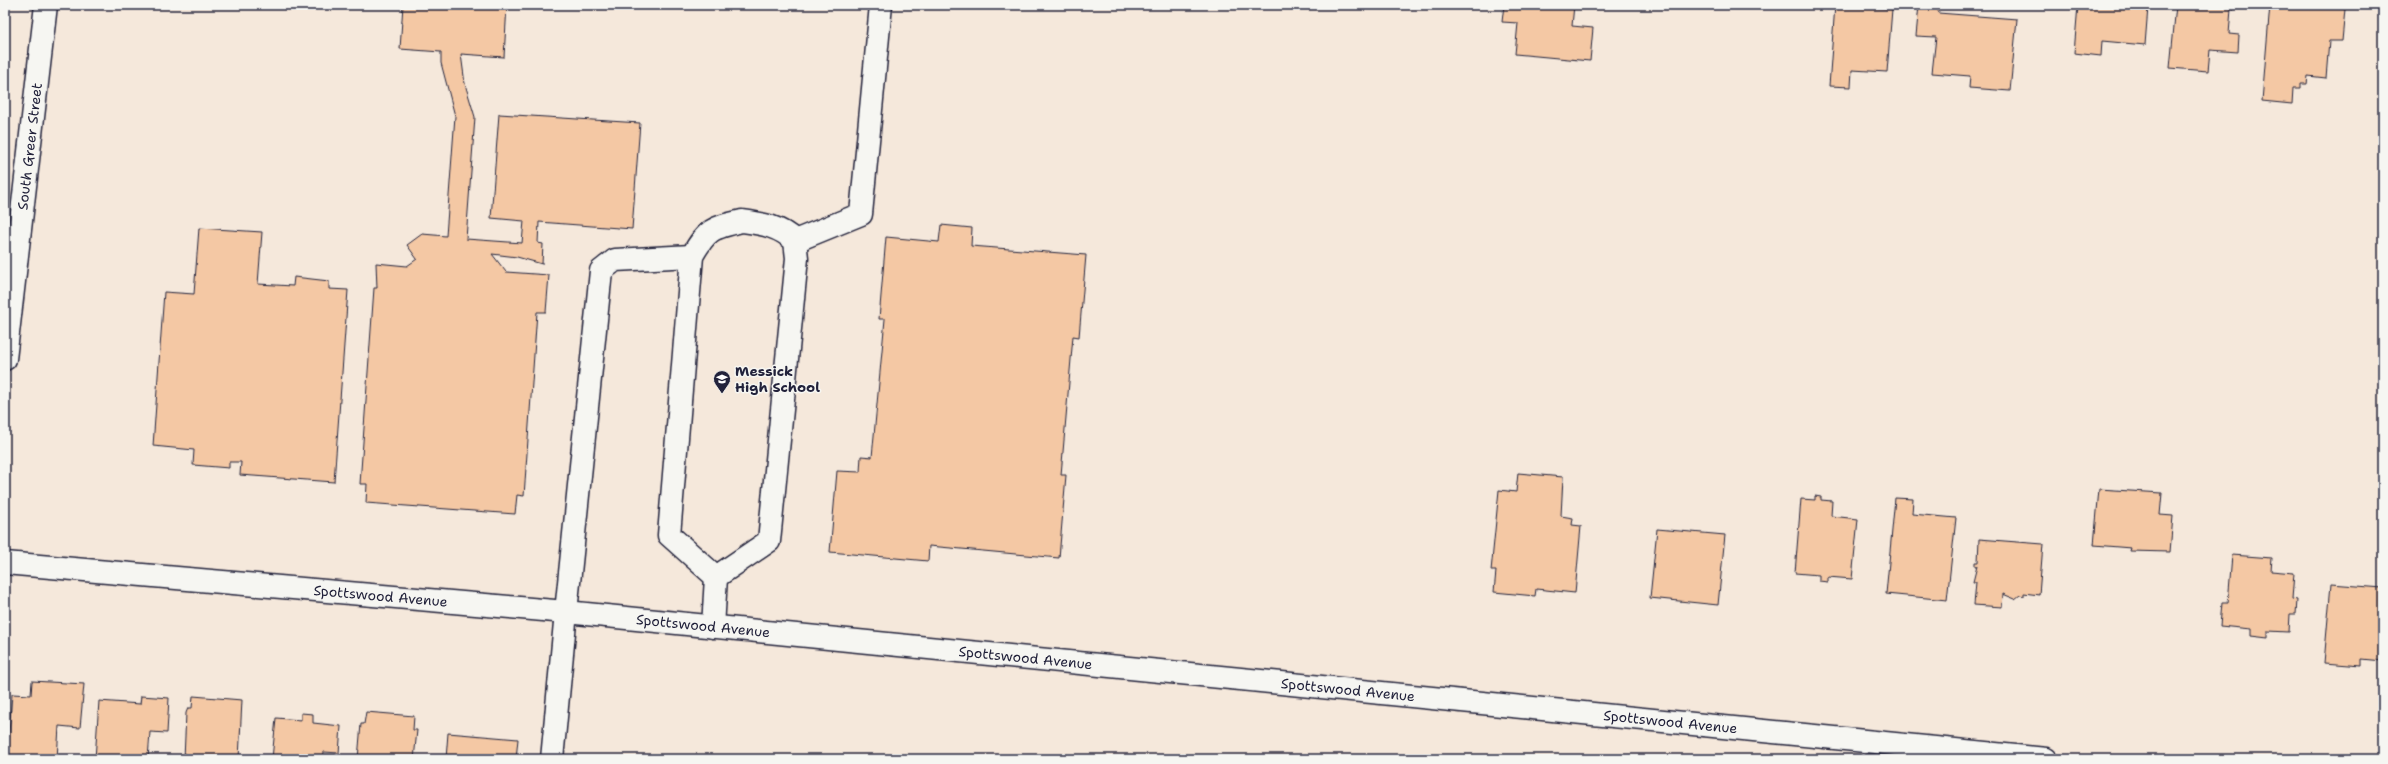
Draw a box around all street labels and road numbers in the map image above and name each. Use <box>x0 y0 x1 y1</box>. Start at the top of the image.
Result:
street label: South Greer Street <box>13 82 46 211</box>
street label: Spottswood Avenue <box>313 581 448 611</box>
street label: Spottswood Avenue <box>635 610 771 641</box>
street label: Spottswood Avenue <box>958 642 1093 673</box>
street label: Spottswood Avenue <box>1280 674 1416 705</box>
street label: Spottswood Avenue <box>1603 706 1738 737</box>

